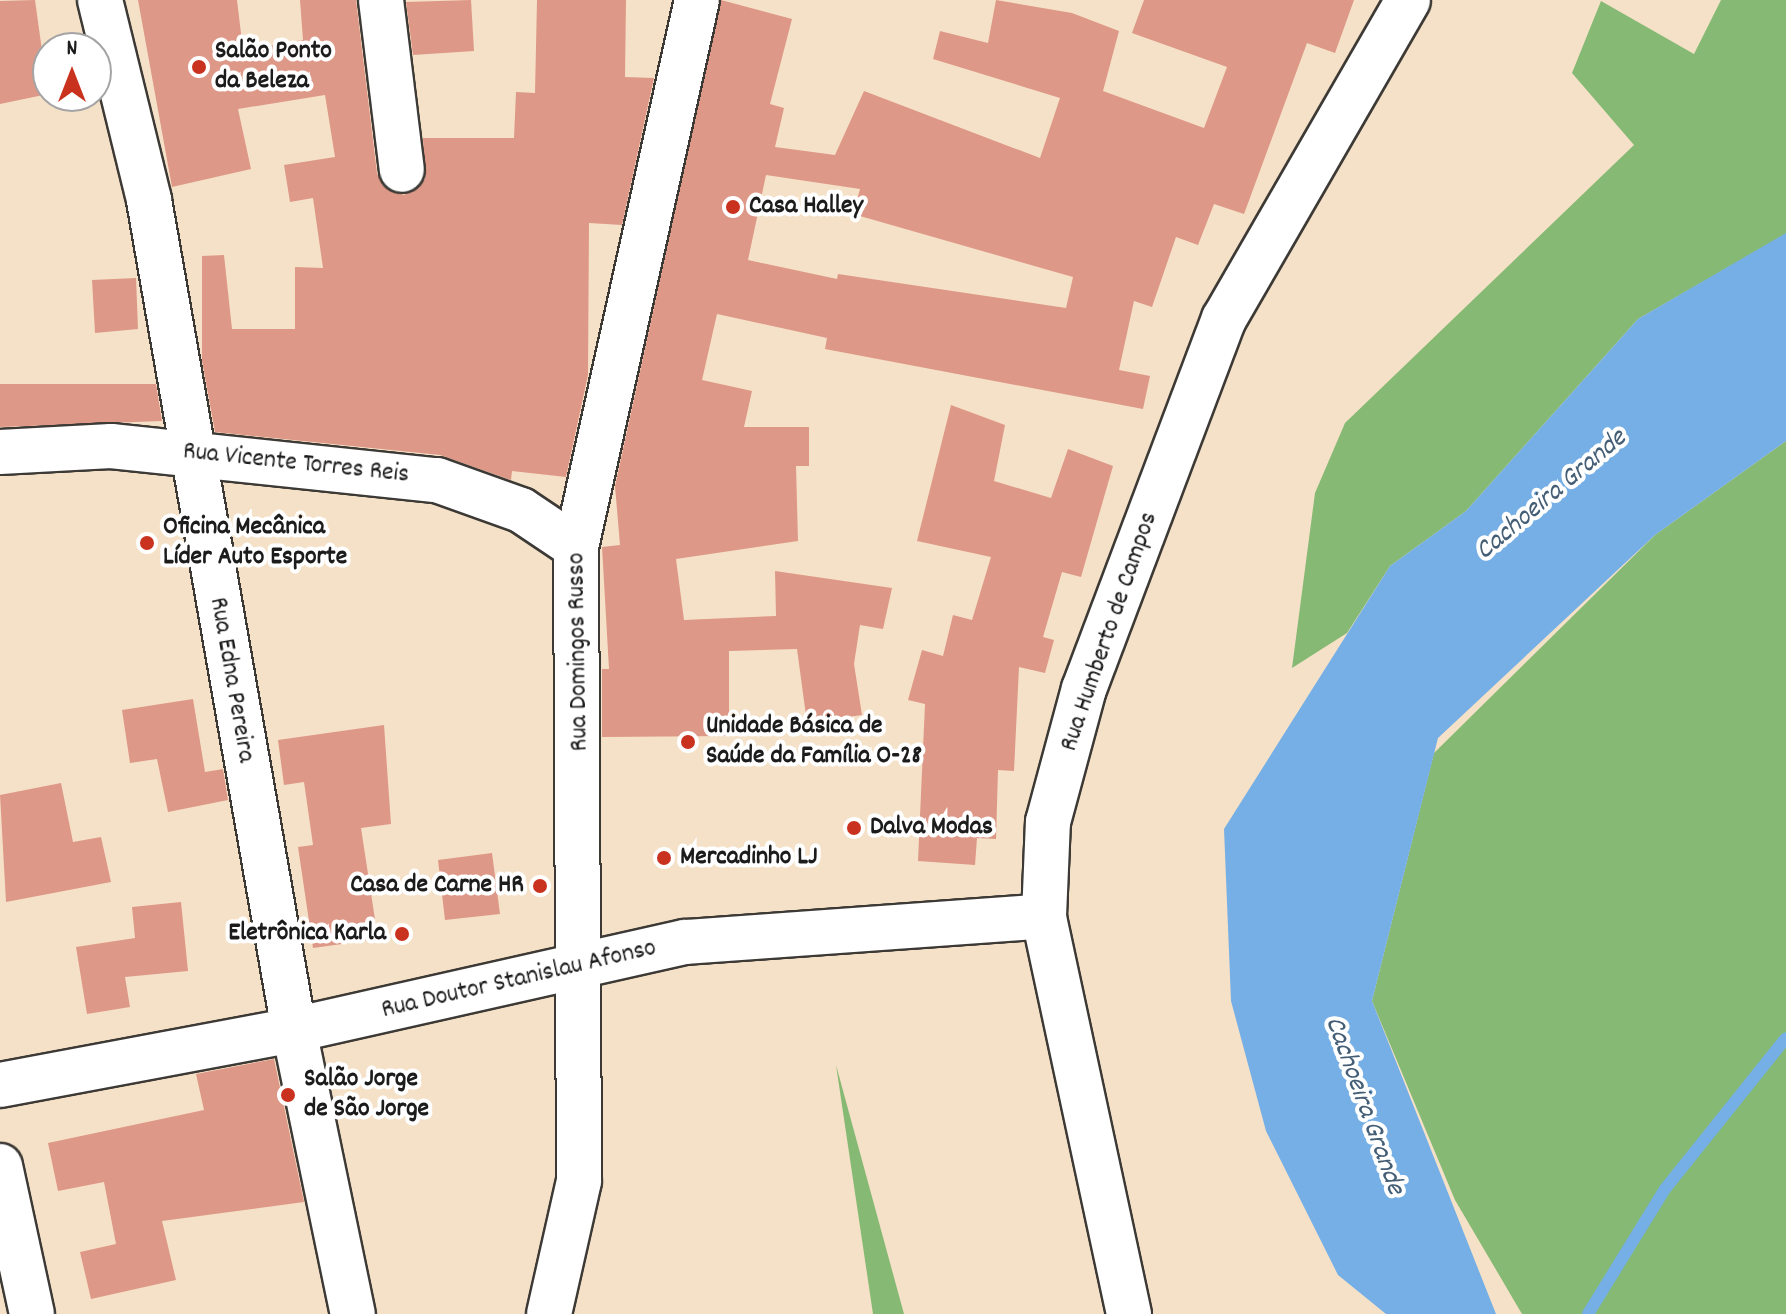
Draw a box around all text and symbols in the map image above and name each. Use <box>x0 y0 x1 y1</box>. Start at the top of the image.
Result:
north arrow <box>32 32 112 112</box>
text: N <box>67 34 77 65</box>
place label: Salão Ponto da Beleza <box>215 36 332 98</box>
marker: Salão Ponto da Beleza <box>190 58 208 76</box>
place label: Casa Halley <box>749 191 863 223</box>
marker: Casa Halley <box>724 198 742 216</box>
water label: Cachoeira Grande <box>1470 423 1634 569</box>
street label: Rua Vicente Torres Reis <box>181 437 411 491</box>
street label: Rua Humberto de Campos <box>1054 508 1166 756</box>
place label: Oficina Mecânica Líder Auto Esporte <box>163 512 347 574</box>
marker: Oficina Mecânica Líder Auto Esporte <box>138 534 156 552</box>
street label: Rua Domingos Russo <box>562 552 596 752</box>
street label: Rua Edna Pereira <box>201 595 261 765</box>
place label: Unidade Básica de Saúde da Família O-28 <box>706 711 922 772</box>
marker: Unidade Básica de Saúde da Família O-28 <box>677 731 699 753</box>
place label: Dalva Modas <box>870 812 993 844</box>
marker: Dalva Modas <box>845 819 863 837</box>
place label: Mercadinho LJ <box>680 842 817 874</box>
marker: Mercadinho LJ <box>655 849 673 867</box>
place label: Casa de Carne HR <box>350 870 524 902</box>
marker: Casa de Carne HR <box>531 877 549 895</box>
place label: Eletrônica Karla <box>228 918 386 950</box>
marker: Eletrônica Karla <box>393 925 411 943</box>
street label: Rua Doutor Stanislau Afonso <box>379 933 659 1027</box>
water label: Cachoeira Grande <box>1315 1012 1411 1200</box>
place label: Salão Jorge de São Jorge <box>304 1064 429 1126</box>
marker: Salão Jorge de São Jorge <box>279 1086 297 1104</box>

